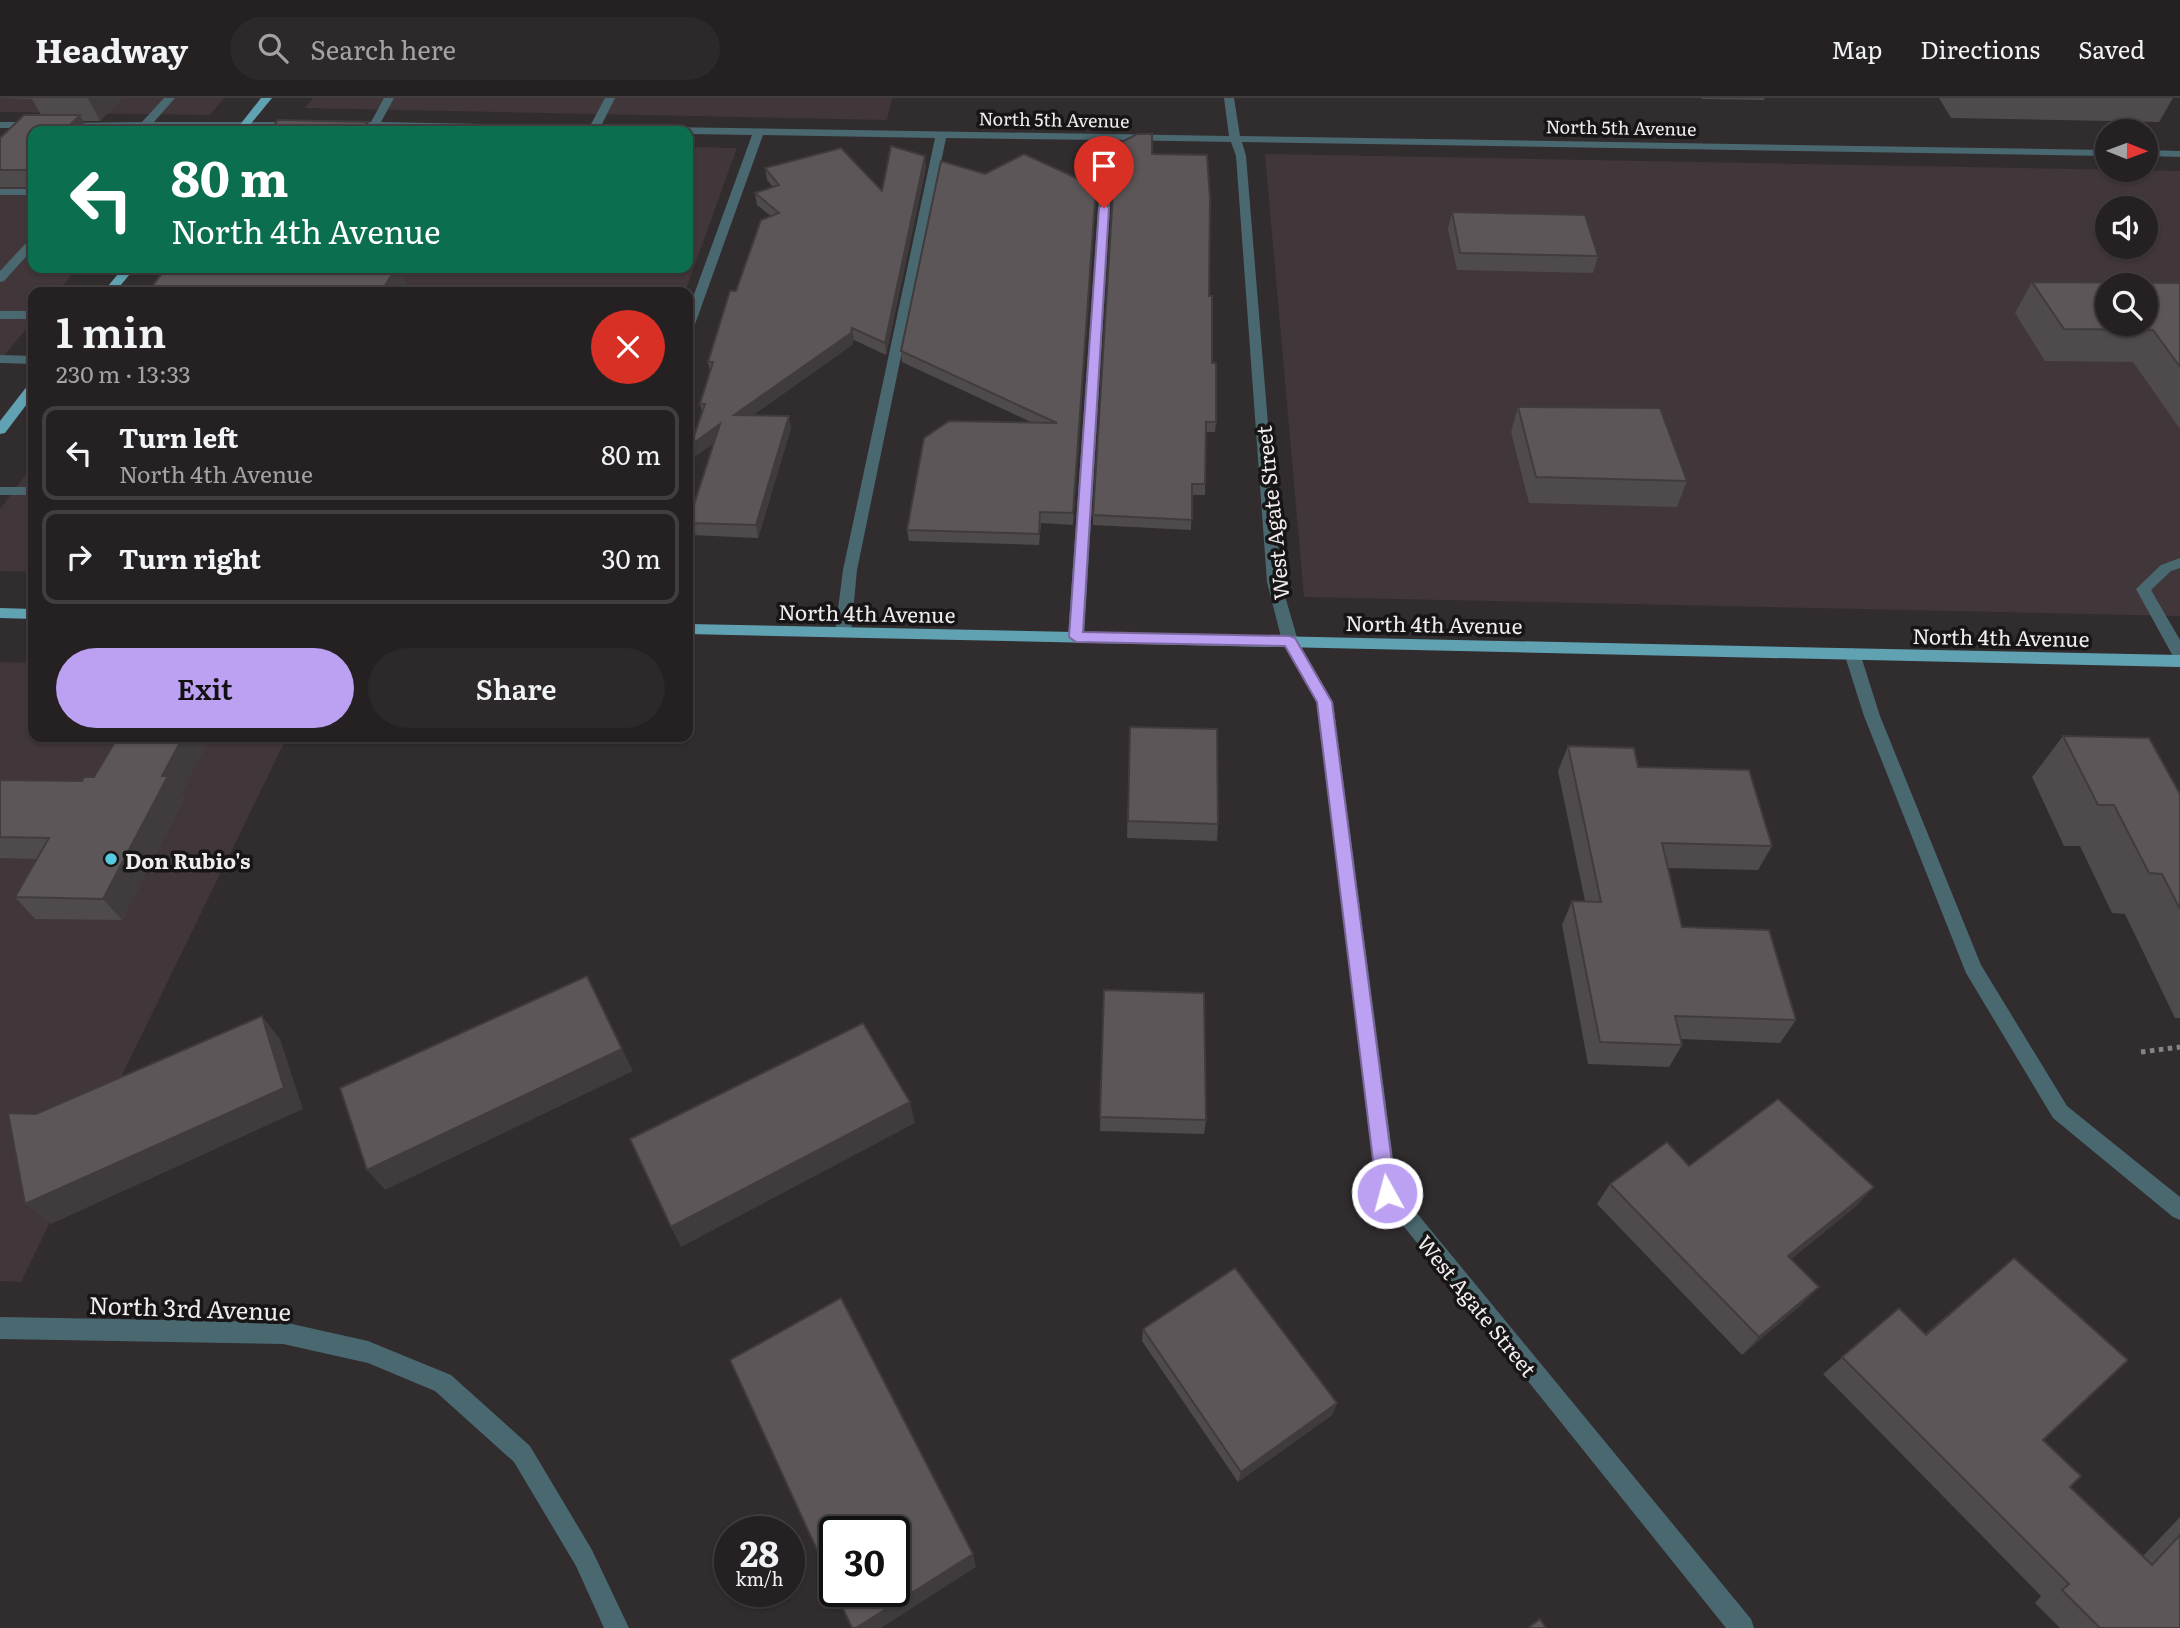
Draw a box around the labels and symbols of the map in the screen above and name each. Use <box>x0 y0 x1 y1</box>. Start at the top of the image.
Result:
street label: North 5th Avenue <box>978 104 1130 134</box>
street label: North 5th Avenue <box>1545 112 1697 142</box>
north arrow <box>2095 119 2158 182</box>
pin <box>1074 136 1134 208</box>
street label: West Agate Street <box>1246 424 1296 602</box>
street label: North 4th Avenue <box>778 595 956 629</box>
street label: North 4th Avenue <box>1345 606 1523 640</box>
street label: North 4th Avenue <box>1912 619 2090 653</box>
place label: Don Rubio's <box>125 844 251 875</box>
marker: Don Rubio's <box>103 851 119 867</box>
position arrow <box>1350 1156 1424 1230</box>
street label: West Agate Street <box>1411 1227 1545 1383</box>
street label: North 3rd Avenue <box>88 1286 292 1328</box>
speed limit sign: 30 <box>819 1516 910 1607</box>

